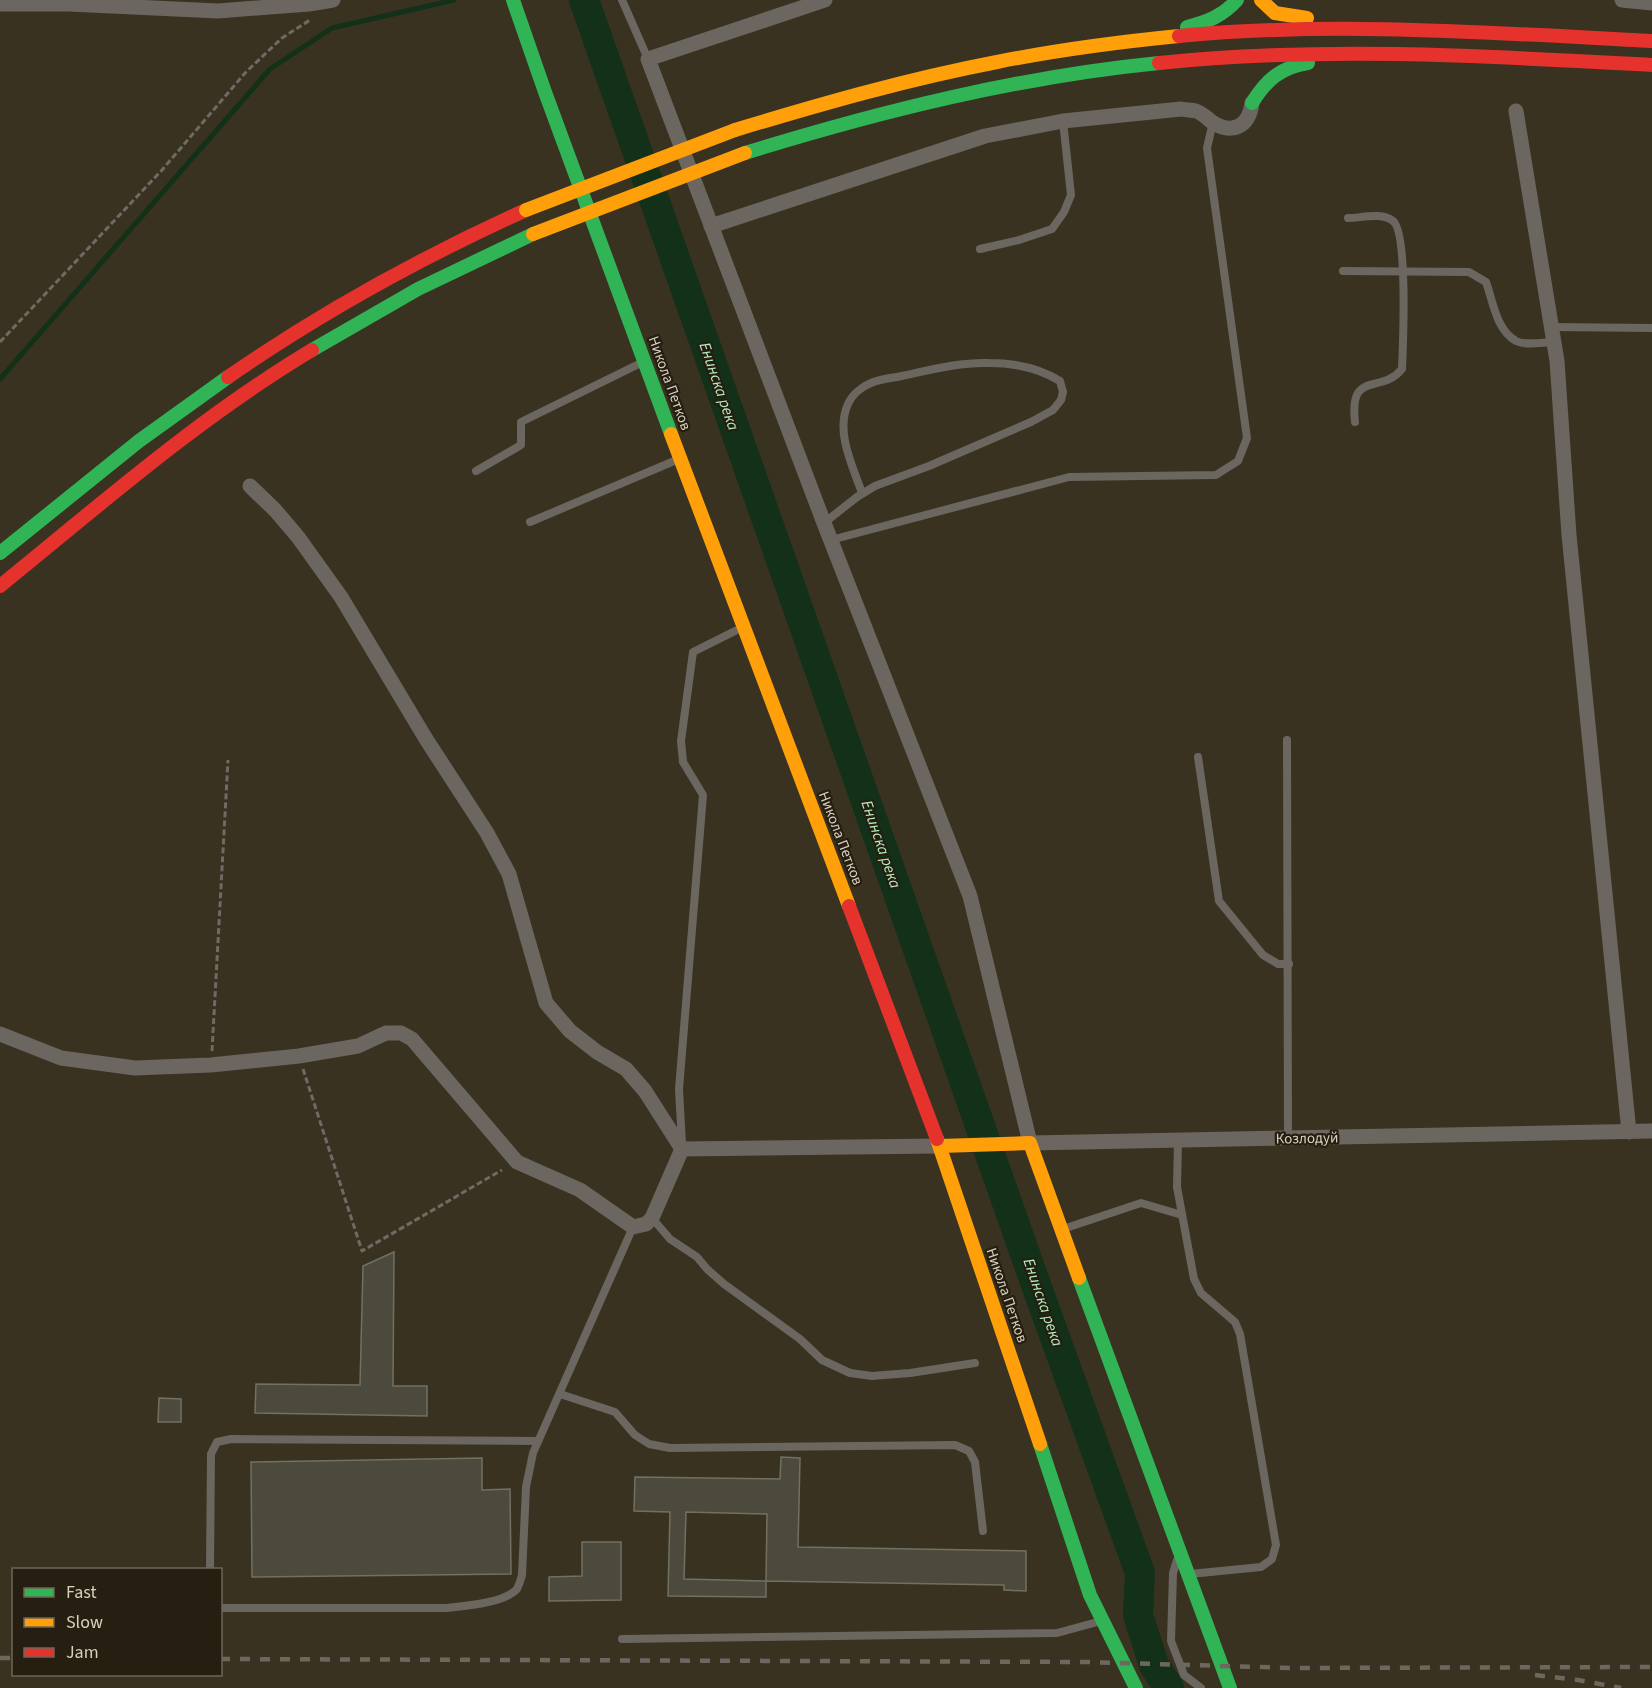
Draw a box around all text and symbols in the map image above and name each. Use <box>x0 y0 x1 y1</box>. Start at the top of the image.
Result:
street label: Никола Петков <box>643 333 696 434</box>
water label: Енинска река <box>694 339 745 434</box>
street label: Никола Петков <box>813 788 868 888</box>
water label: Енинска река <box>856 797 907 892</box>
street label: Козлодуй <box>1275 1127 1339 1150</box>
street label: Никола Петков <box>981 1245 1033 1346</box>
water label: Енинска река <box>1018 1255 1069 1350</box>
legend <box>12 1568 222 1676</box>
text: Fast <box>66 1580 97 1605</box>
text: Slow <box>66 1610 103 1635</box>
text: Jam <box>66 1640 99 1665</box>

